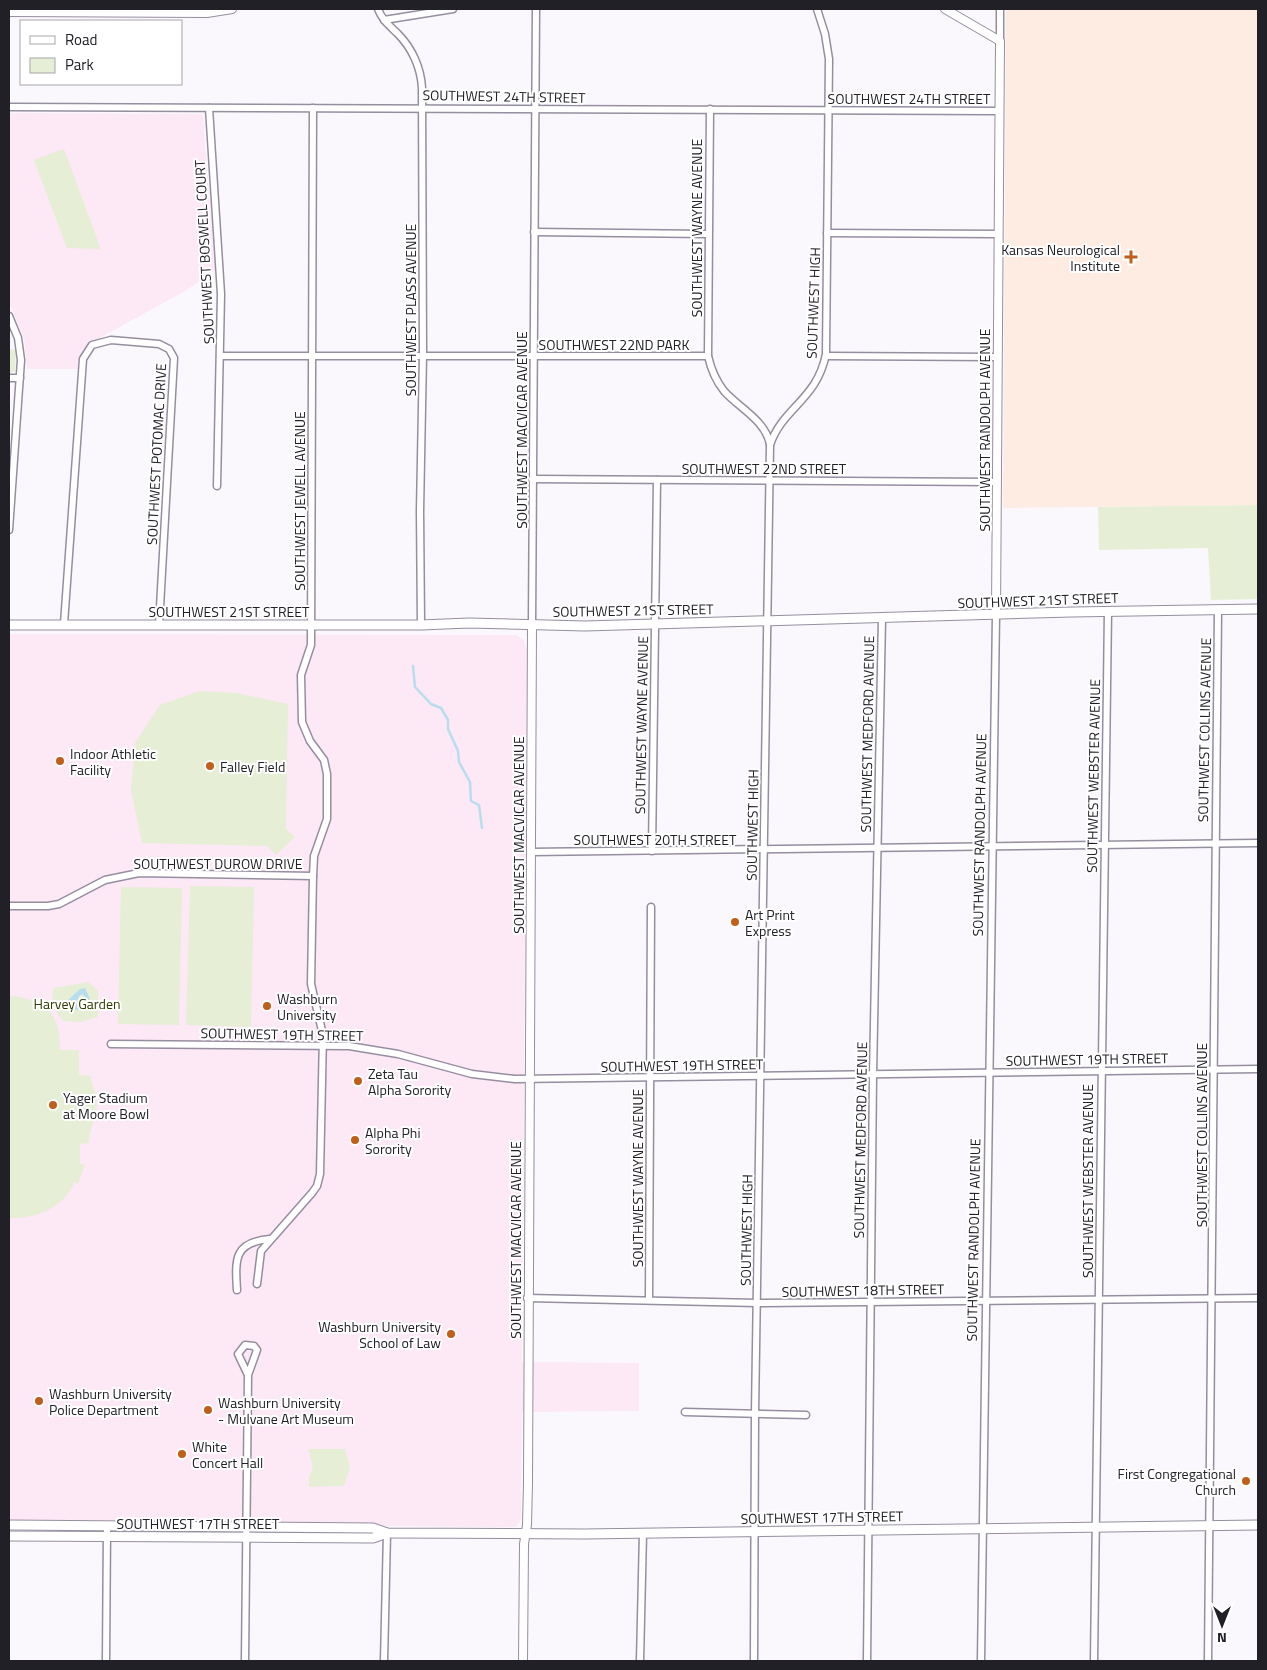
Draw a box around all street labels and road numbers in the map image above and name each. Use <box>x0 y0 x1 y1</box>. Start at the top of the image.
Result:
street label: SOUTHWEST 24TH STREET <box>422 84 586 108</box>
street label: SOUTHWEST 24TH STREET <box>828 88 991 109</box>
street label: SOUTHWEST WAYNE AVENUE <box>686 139 707 317</box>
street label: SOUTHWEST BOSWELL COURT <box>189 159 219 345</box>
street label: SOUTHWEST PLASS AVENUE <box>400 224 421 396</box>
street label: SOUTHWEST HIGH <box>801 247 825 359</box>
street label: SOUTHWEST RANDOLPH AVENUE <box>974 328 995 532</box>
street label: SOUTHWEST MACVICAR AVENUE <box>511 331 532 529</box>
street label: SOUTHWEST 22ND PARK <box>539 334 689 355</box>
street label: SOUTHWEST POTOMAC DRIVE <box>141 362 171 545</box>
street label: SOUTHWEST JEWELL AVENUE <box>289 411 310 591</box>
street label: SOUTHWEST 22ND STREET <box>682 458 847 479</box>
street label: SOUTHWEST 21ST STREET <box>957 587 1119 613</box>
street label: SOUTHWEST 21ST STREET <box>552 598 714 622</box>
street label: SOUTHWEST 21ST STREET <box>149 601 310 622</box>
street label: SOUTHWEST WAYNE AVENUE <box>629 635 653 814</box>
street label: SOUTHWEST MEDFORD AVENUE <box>855 635 879 832</box>
street label: SOUTHWEST COLLINS AVENUE <box>1192 637 1216 822</box>
street label: SOUTHWEST WEBSTER AVENUE <box>1081 679 1105 873</box>
street label: SOUTHWEST RANDOLPH AVENUE <box>967 733 991 937</box>
street label: SOUTHWEST MACVICAR AVENUE <box>508 736 529 934</box>
street label: SOUTHWEST HIGH <box>741 769 763 881</box>
street label: SOUTHWEST 20TH STREET <box>574 829 737 850</box>
street label: SOUTHWEST DUROW DRIVE <box>133 853 303 874</box>
street label: SOUTHWEST 19TH STREET <box>200 1022 364 1046</box>
street label: SOUTHWEST MEDFORD AVENUE <box>848 1041 872 1238</box>
street label: SOUTHWEST COLLINS AVENUE <box>1191 1042 1212 1227</box>
street label: SOUTHWEST 19TH STREET <box>1005 1047 1169 1071</box>
street label: SOUTHWEST 19TH STREET <box>600 1053 764 1077</box>
street label: SOUTHWEST WEBSTER AVENUE <box>1077 1084 1098 1278</box>
street label: SOUTHWEST WAYNE AVENUE <box>627 1089 648 1267</box>
street label: SOUTHWEST RANDOLPH AVENUE <box>961 1138 985 1342</box>
street label: SOUTHWEST MACVICAR AVENUE <box>505 1141 526 1339</box>
street label: SOUTHWEST HIGH <box>735 1174 757 1286</box>
street label: SOUTHWEST 18TH STREET <box>781 1278 945 1302</box>
street label: SOUTHWEST 17TH STREET <box>740 1505 904 1529</box>
street label: SOUTHWEST 17TH STREET <box>117 1513 280 1534</box>

